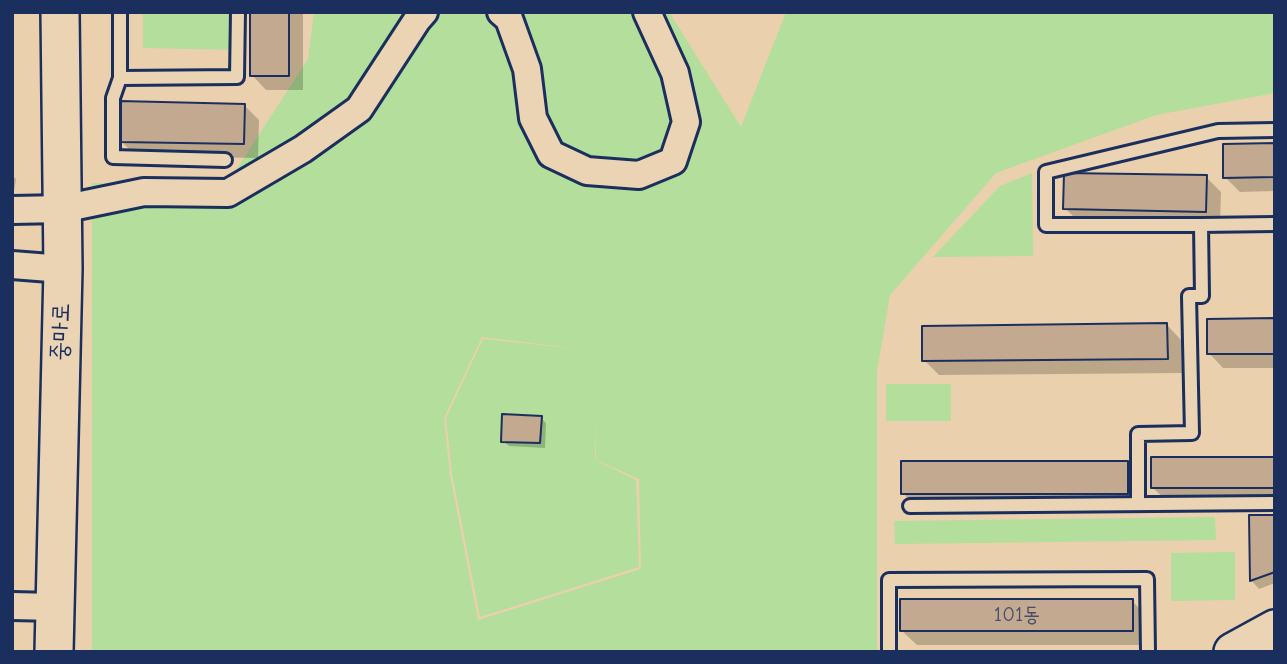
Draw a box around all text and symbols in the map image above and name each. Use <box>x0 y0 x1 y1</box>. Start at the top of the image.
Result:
street label: 중마로 <box>46 303 76 361</box>
house number: 101동 <box>994 602 1040 628</box>

